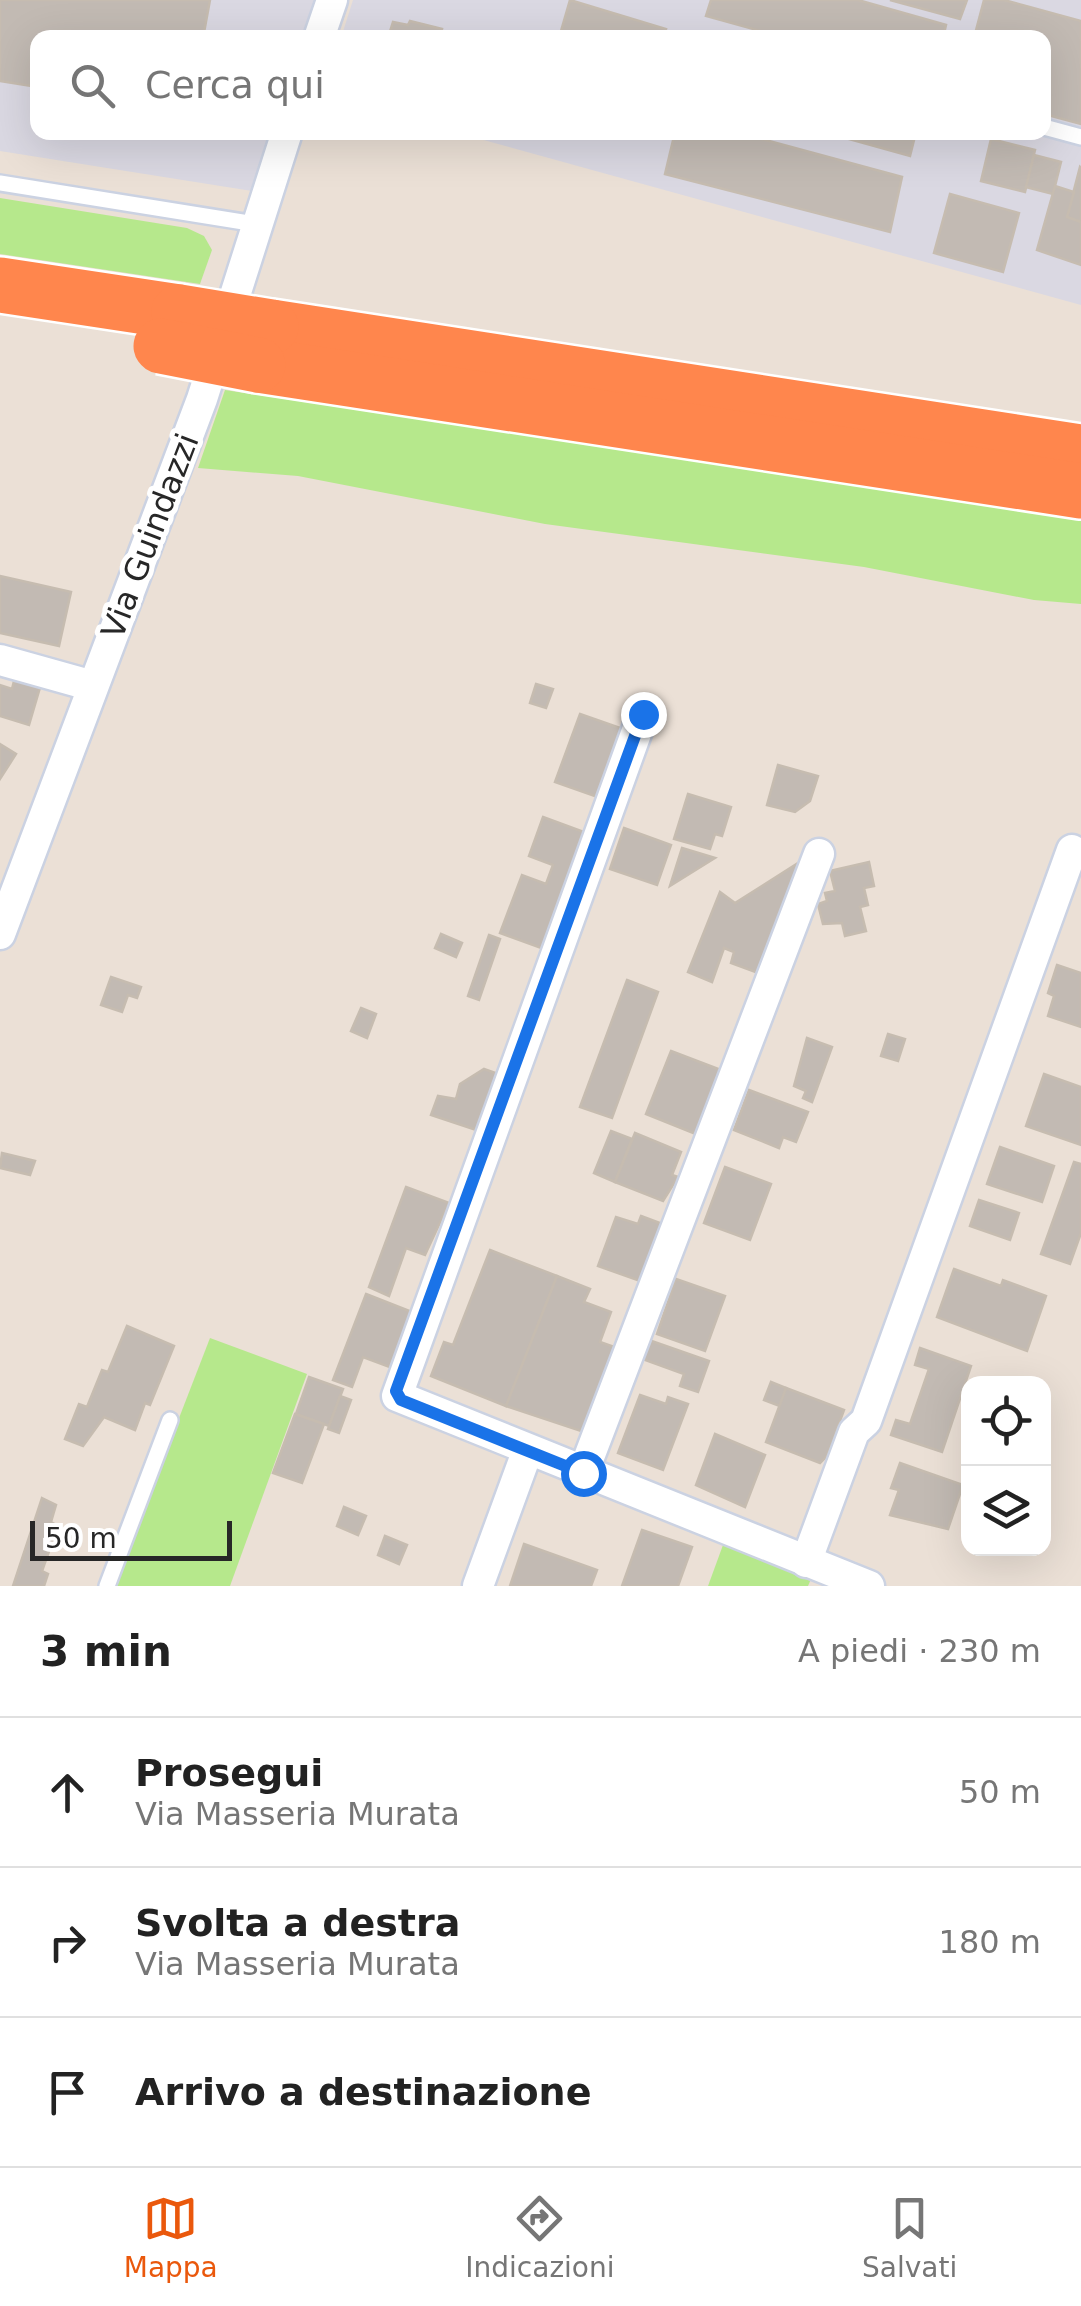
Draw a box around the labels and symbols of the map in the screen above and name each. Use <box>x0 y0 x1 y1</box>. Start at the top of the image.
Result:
street label: Via Guindazzi <box>93 428 207 644</box>
route end <box>621 692 667 738</box>
route start <box>561 1451 607 1497</box>
scale bar <box>30 1516 232 1560</box>

